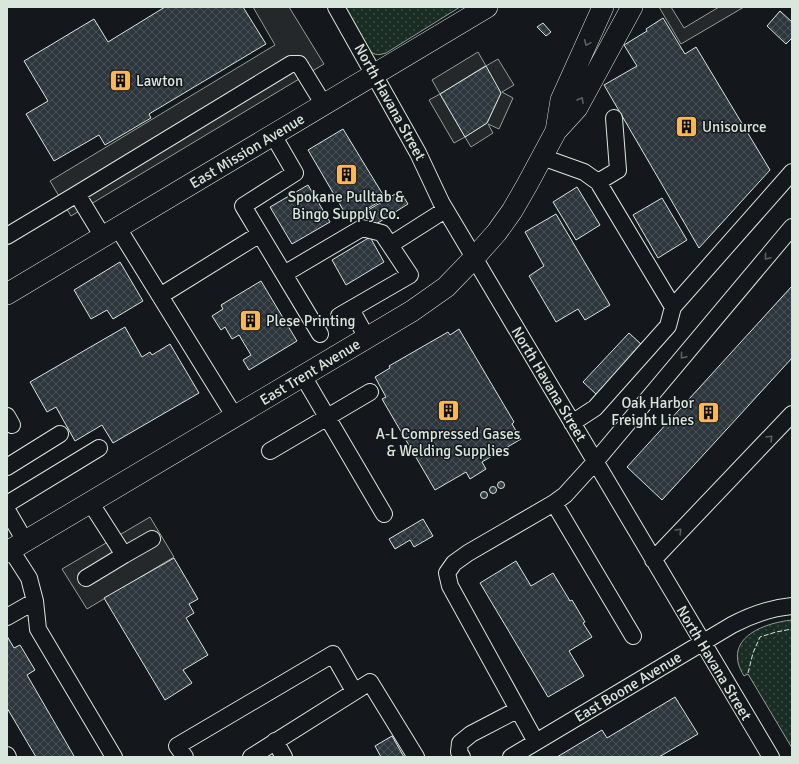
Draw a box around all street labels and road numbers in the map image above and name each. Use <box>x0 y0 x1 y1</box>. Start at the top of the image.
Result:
street label: North Havana Street <box>350 41 430 163</box>
street label: East Mission Avenue <box>186 110 308 192</box>
street label: North Havana Street <box>508 323 590 445</box>
street label: East Trent Avenue <box>256 335 364 409</box>
street label: North Havana Street <box>673 602 755 724</box>
street label: East Boone Avenue <box>571 648 685 726</box>

